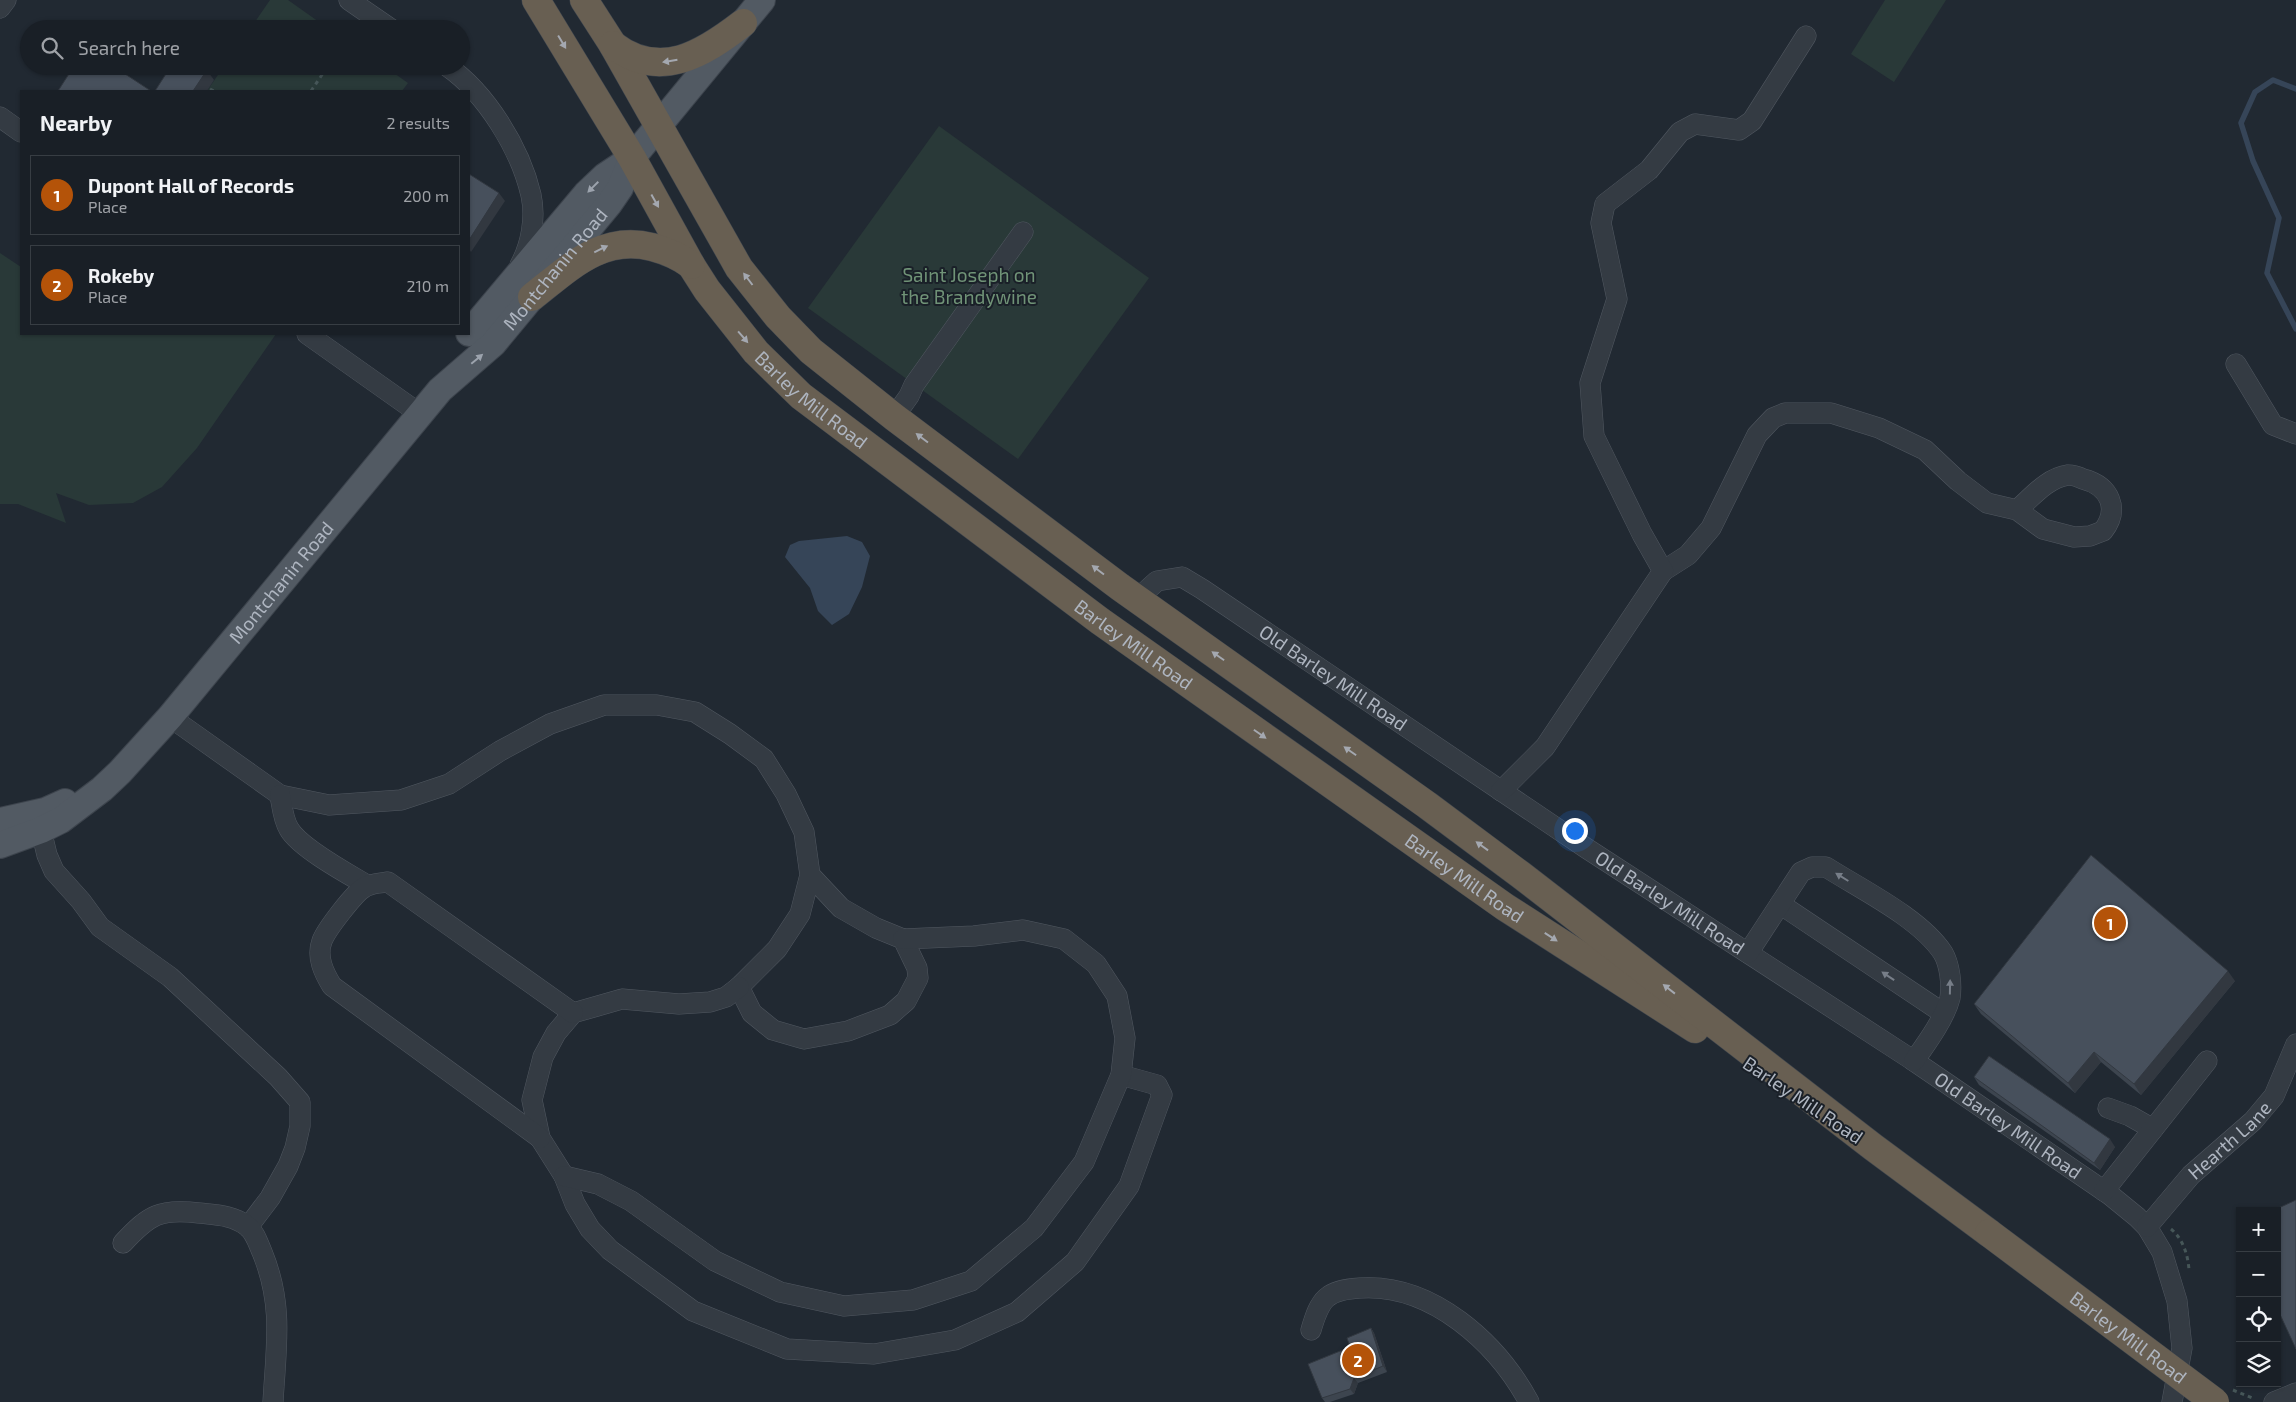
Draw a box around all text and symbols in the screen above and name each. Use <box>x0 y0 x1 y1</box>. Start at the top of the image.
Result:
search box <box>20 20 470 75</box>
icon: search <box>38 34 66 62</box>
one-way arrow <box>557 35 566 48</box>
text: Search here <box>78 36 180 59</box>
one-way arrow <box>662 57 678 65</box>
text: Nearby <box>40 110 112 135</box>
text: 2 results <box>387 113 450 132</box>
text: Dupont Hall of Records <box>88 174 294 197</box>
one-way arrow <box>587 181 599 193</box>
text: 1 <box>54 186 60 205</box>
text: 200 m <box>403 186 449 205</box>
one-way arrow <box>650 195 659 208</box>
text: Place <box>88 197 127 216</box>
street label: Montchanin Road <box>498 203 612 334</box>
one-way arrow <box>594 245 608 253</box>
park label: Saint Joseph on the Brandywine <box>901 263 1037 308</box>
text: Rokeby <box>88 264 154 287</box>
one-way arrow <box>743 272 753 286</box>
text: 2 <box>52 276 62 295</box>
text: 210 m <box>406 276 449 295</box>
text: Place <box>88 287 127 306</box>
one-way arrow <box>737 331 748 343</box>
street label: Barley Mill Road <box>751 346 872 453</box>
one-way arrow <box>471 353 484 364</box>
one-way arrow <box>916 433 929 444</box>
street label: Montchanin Road <box>224 516 338 648</box>
one-way arrow <box>1092 565 1105 576</box>
street label: Barley Mill Road <box>1070 594 1198 694</box>
street label: Old Barley Mill Road <box>1255 619 1412 735</box>
one-way arrow <box>1211 651 1225 661</box>
one-way arrow <box>1253 729 1267 739</box>
one-way arrow <box>1344 745 1357 756</box>
your location <box>1562 818 1588 844</box>
street label: Barley Mill Road <box>1401 828 1528 927</box>
one-way arrow <box>1475 841 1489 851</box>
street label: Old Barley Mill Road <box>1591 845 1749 959</box>
one-way arrow <box>1836 873 1849 882</box>
pin: 1 <box>2094 904 2126 942</box>
one-way arrow <box>1544 932 1558 941</box>
one-way arrow <box>1881 971 1895 981</box>
one-way arrow <box>1946 979 1954 995</box>
one-way arrow <box>1662 983 1675 994</box>
street label: Barley Mill Road <box>1739 1051 1868 1148</box>
street label: Old Barley Mill Road <box>1930 1067 2087 1183</box>
street label: Hearth Lane <box>2183 1096 2276 1184</box>
map controls <box>2236 1207 2281 1387</box>
button: + <box>2236 1207 2281 1252</box>
button: − <box>2236 1252 2281 1297</box>
street label: Barley Mill Road <box>2066 1286 2192 1388</box>
button: locate <box>2236 1297 2281 1342</box>
pin: 2 <box>1342 1341 1374 1379</box>
button: layers <box>2236 1342 2281 1387</box>

